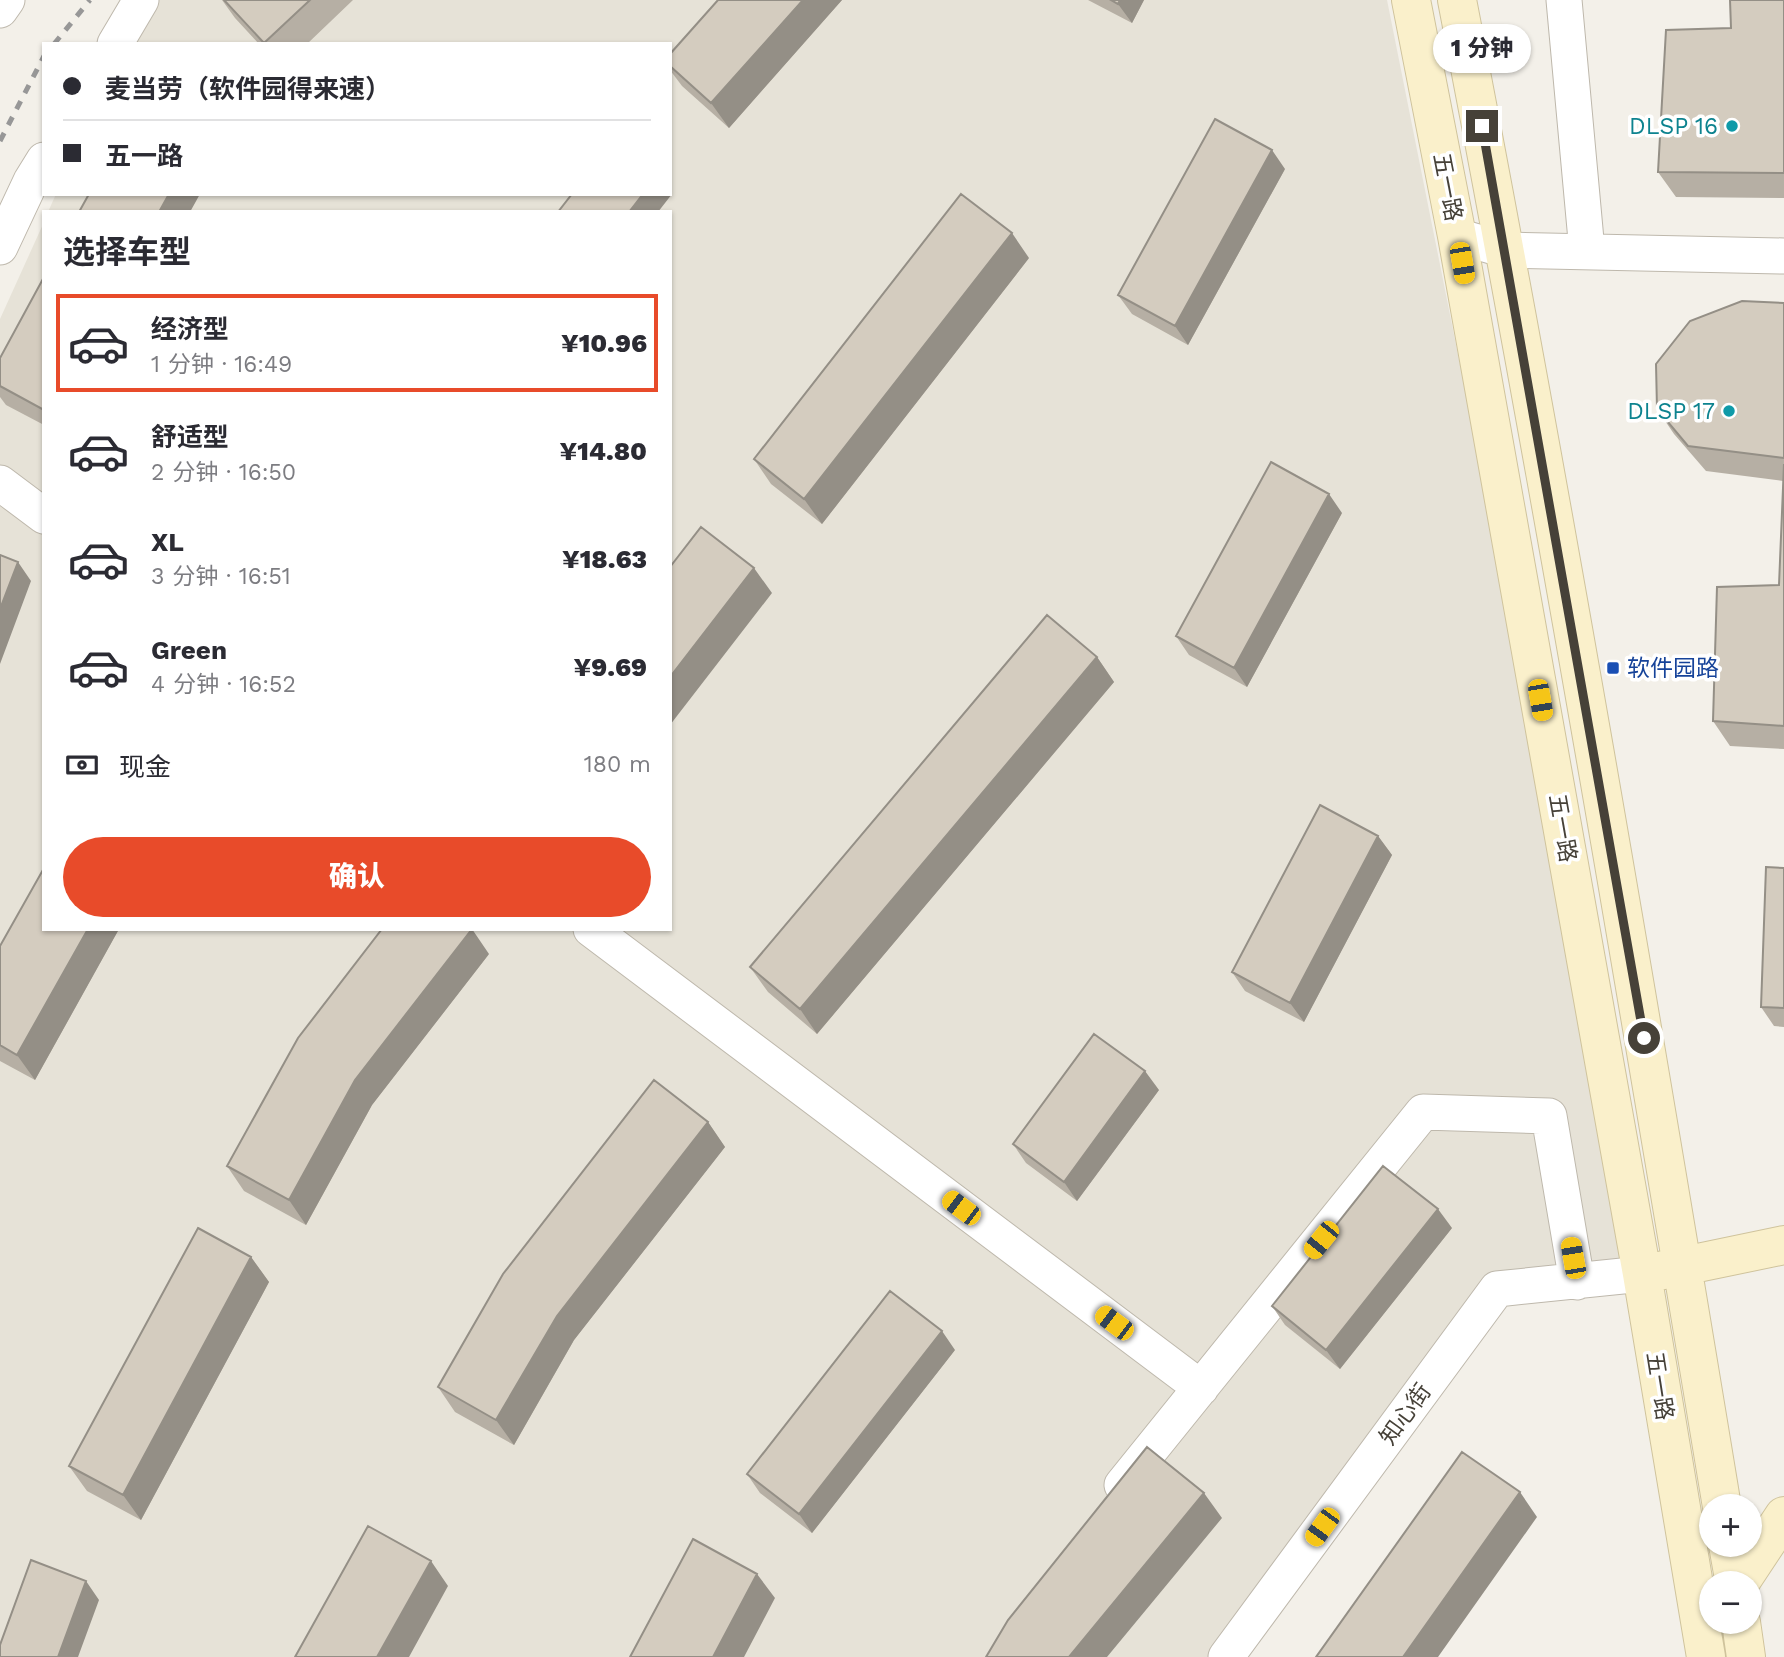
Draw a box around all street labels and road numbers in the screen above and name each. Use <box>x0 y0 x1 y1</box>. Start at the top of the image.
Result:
street label: 五一路 <box>1428 151 1467 224</box>
street label: 五一路 <box>1543 792 1582 864</box>
street label: 五一路 <box>1641 1350 1678 1422</box>
street label: 知心街 <box>1374 1378 1437 1450</box>

